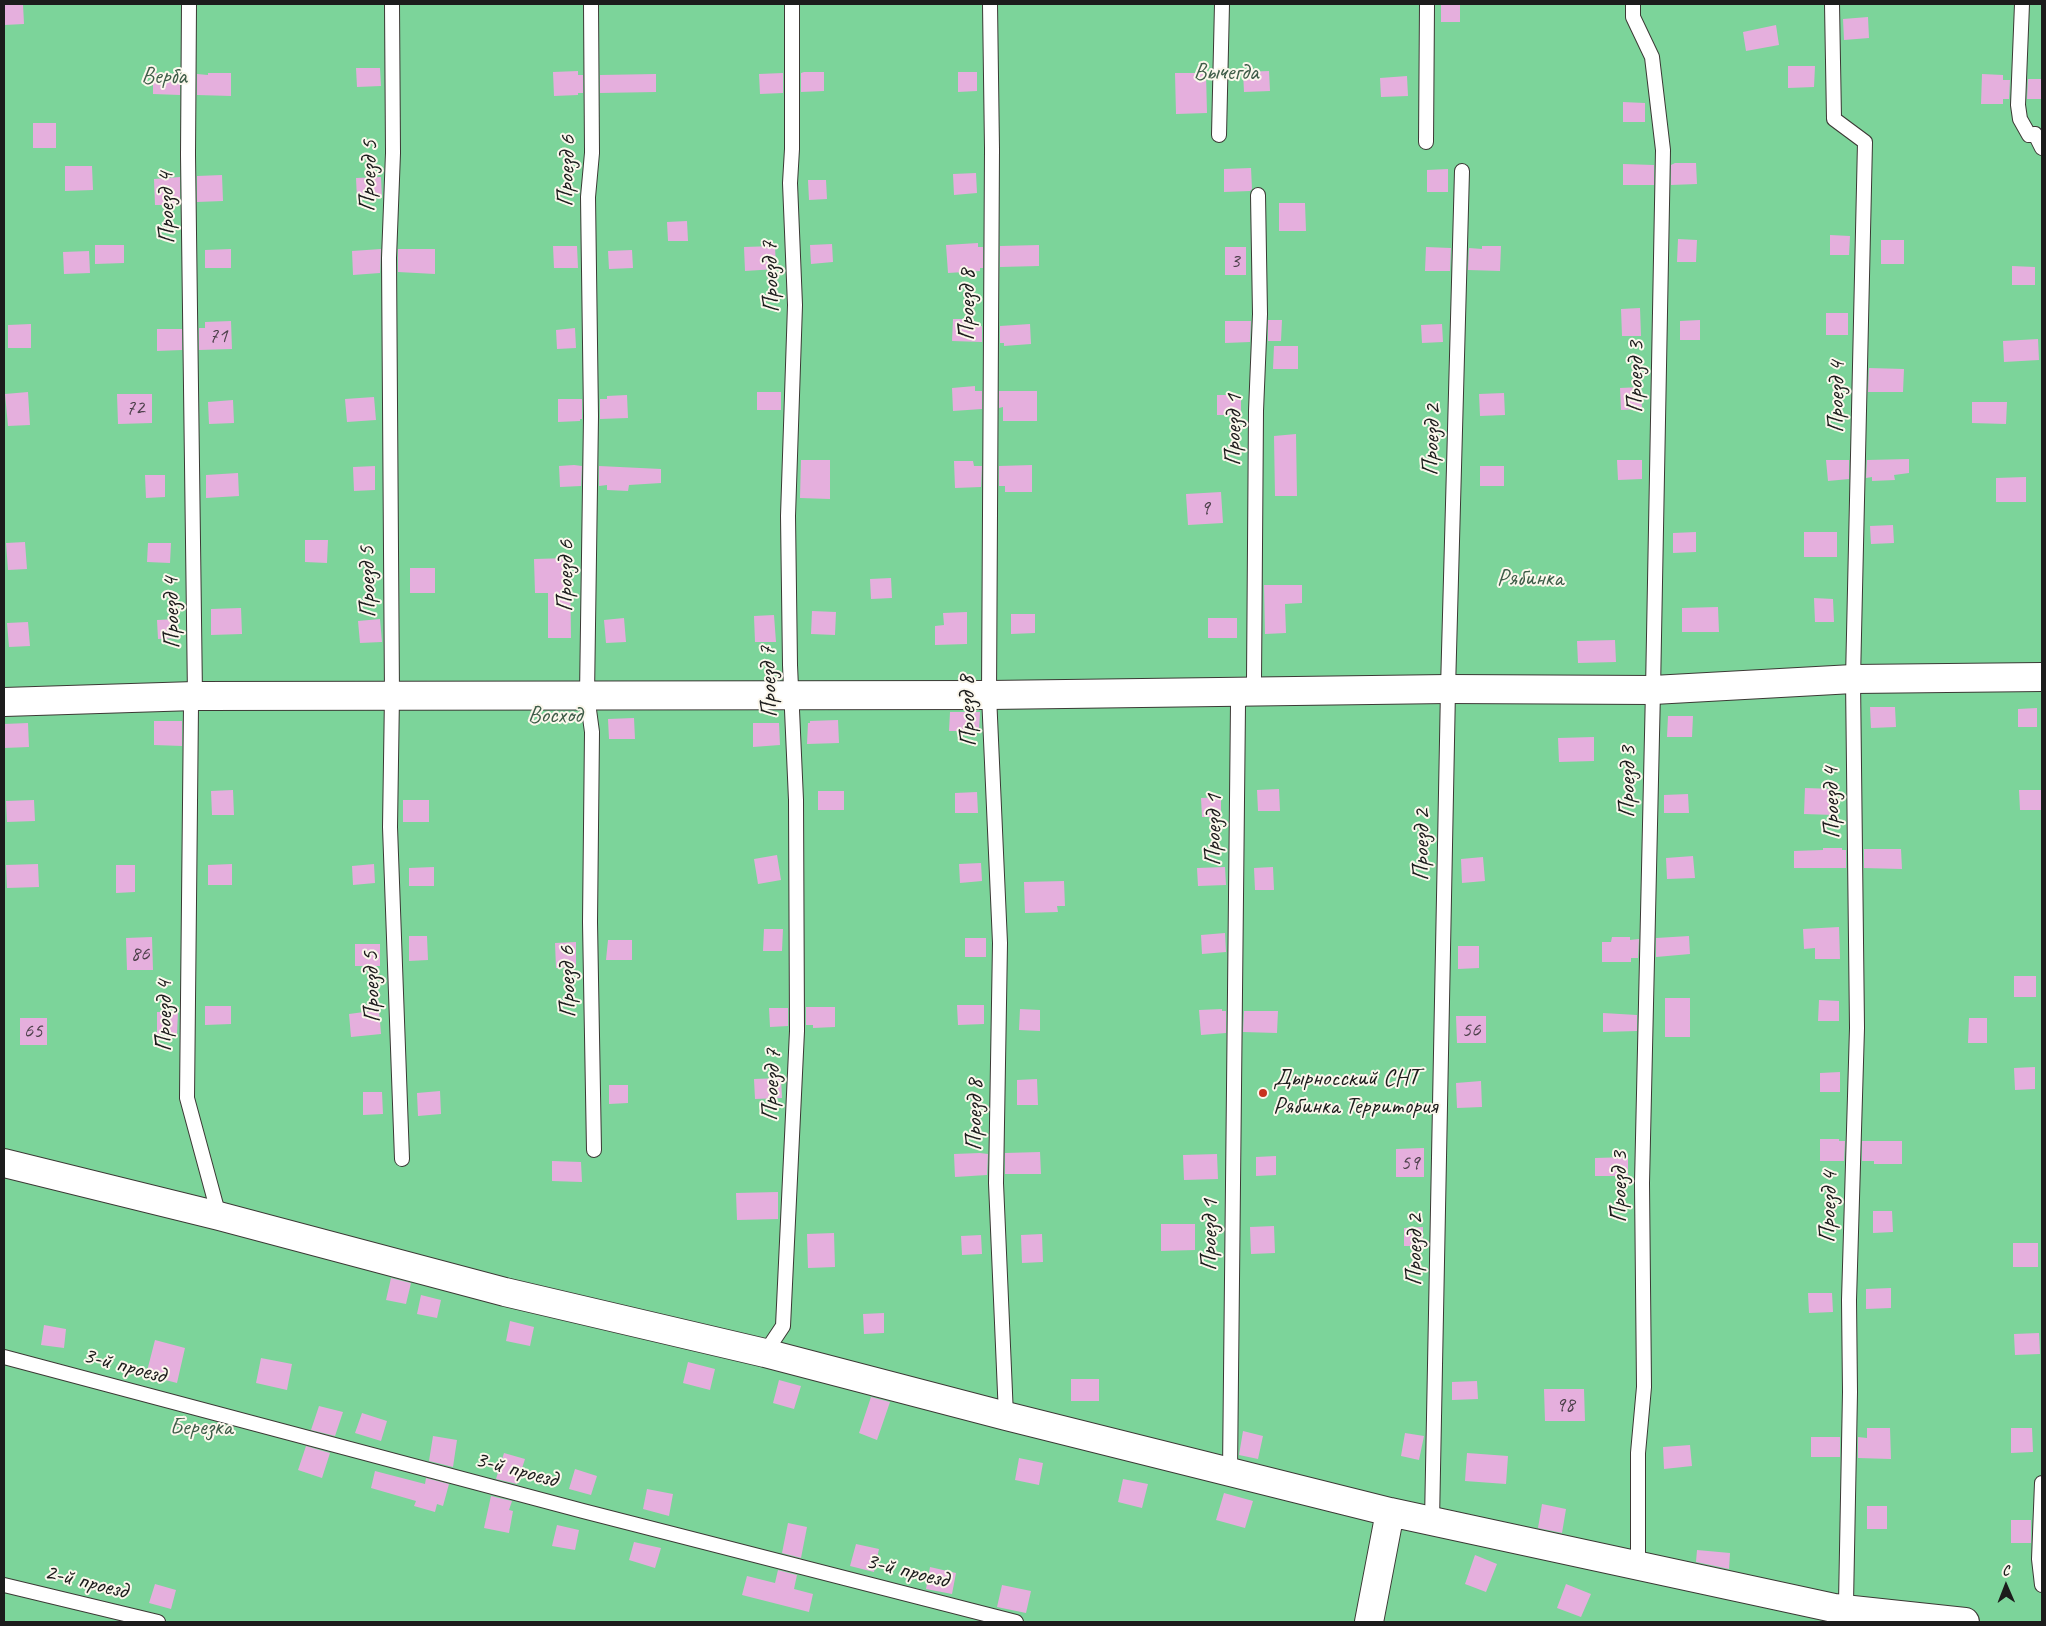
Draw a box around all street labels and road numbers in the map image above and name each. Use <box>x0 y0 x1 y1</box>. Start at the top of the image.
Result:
street label: Проезд 6 <box>551 135 583 207</box>
street label: Проезд 5 <box>353 140 385 212</box>
street label: Проезд 4 <box>152 172 182 244</box>
street label: Проезд 7 <box>755 241 787 313</box>
street label: Проезд 8 <box>954 269 982 341</box>
street label: Проезд 3 <box>1621 341 1651 413</box>
street label: Проезд 4 <box>1822 361 1852 433</box>
street label: Проезд 1 <box>1219 394 1249 466</box>
street label: Проезд 2 <box>1416 404 1448 476</box>
street label: Проезд 6 <box>551 540 581 612</box>
street label: Проезд 5 <box>353 546 383 618</box>
street label: Проезд 4 <box>157 577 187 649</box>
street label: Проезд 7 <box>753 646 785 718</box>
street label: Проезд 8 <box>952 675 984 747</box>
street label: Проезд 3 <box>1613 746 1643 818</box>
street label: Проезд 4 <box>1817 767 1847 839</box>
street label: Проезд 1 <box>1199 794 1229 866</box>
street label: Проезд 2 <box>1407 809 1437 881</box>
street label: Проезд 6 <box>553 946 583 1018</box>
street label: Проезд 5 <box>356 951 388 1023</box>
street label: Проезд 4 <box>151 980 179 1052</box>
street label: Проезд 7 <box>756 1048 788 1122</box>
street label: Проезд 8 <box>960 1079 990 1151</box>
street label: Проезд 3 <box>1606 1151 1634 1223</box>
street label: Проезд 4 <box>1813 1171 1845 1243</box>
street label: Проезд 1 <box>1195 1199 1225 1271</box>
street label: Проезд 2 <box>1400 1214 1430 1286</box>
street label: 3-й проезд <box>80 1341 168 1391</box>
street label: 3-й проезд <box>472 1445 560 1495</box>
street label: 3-й проезд <box>863 1547 951 1595</box>
street label: 2-й проезд <box>42 1558 130 1606</box>

